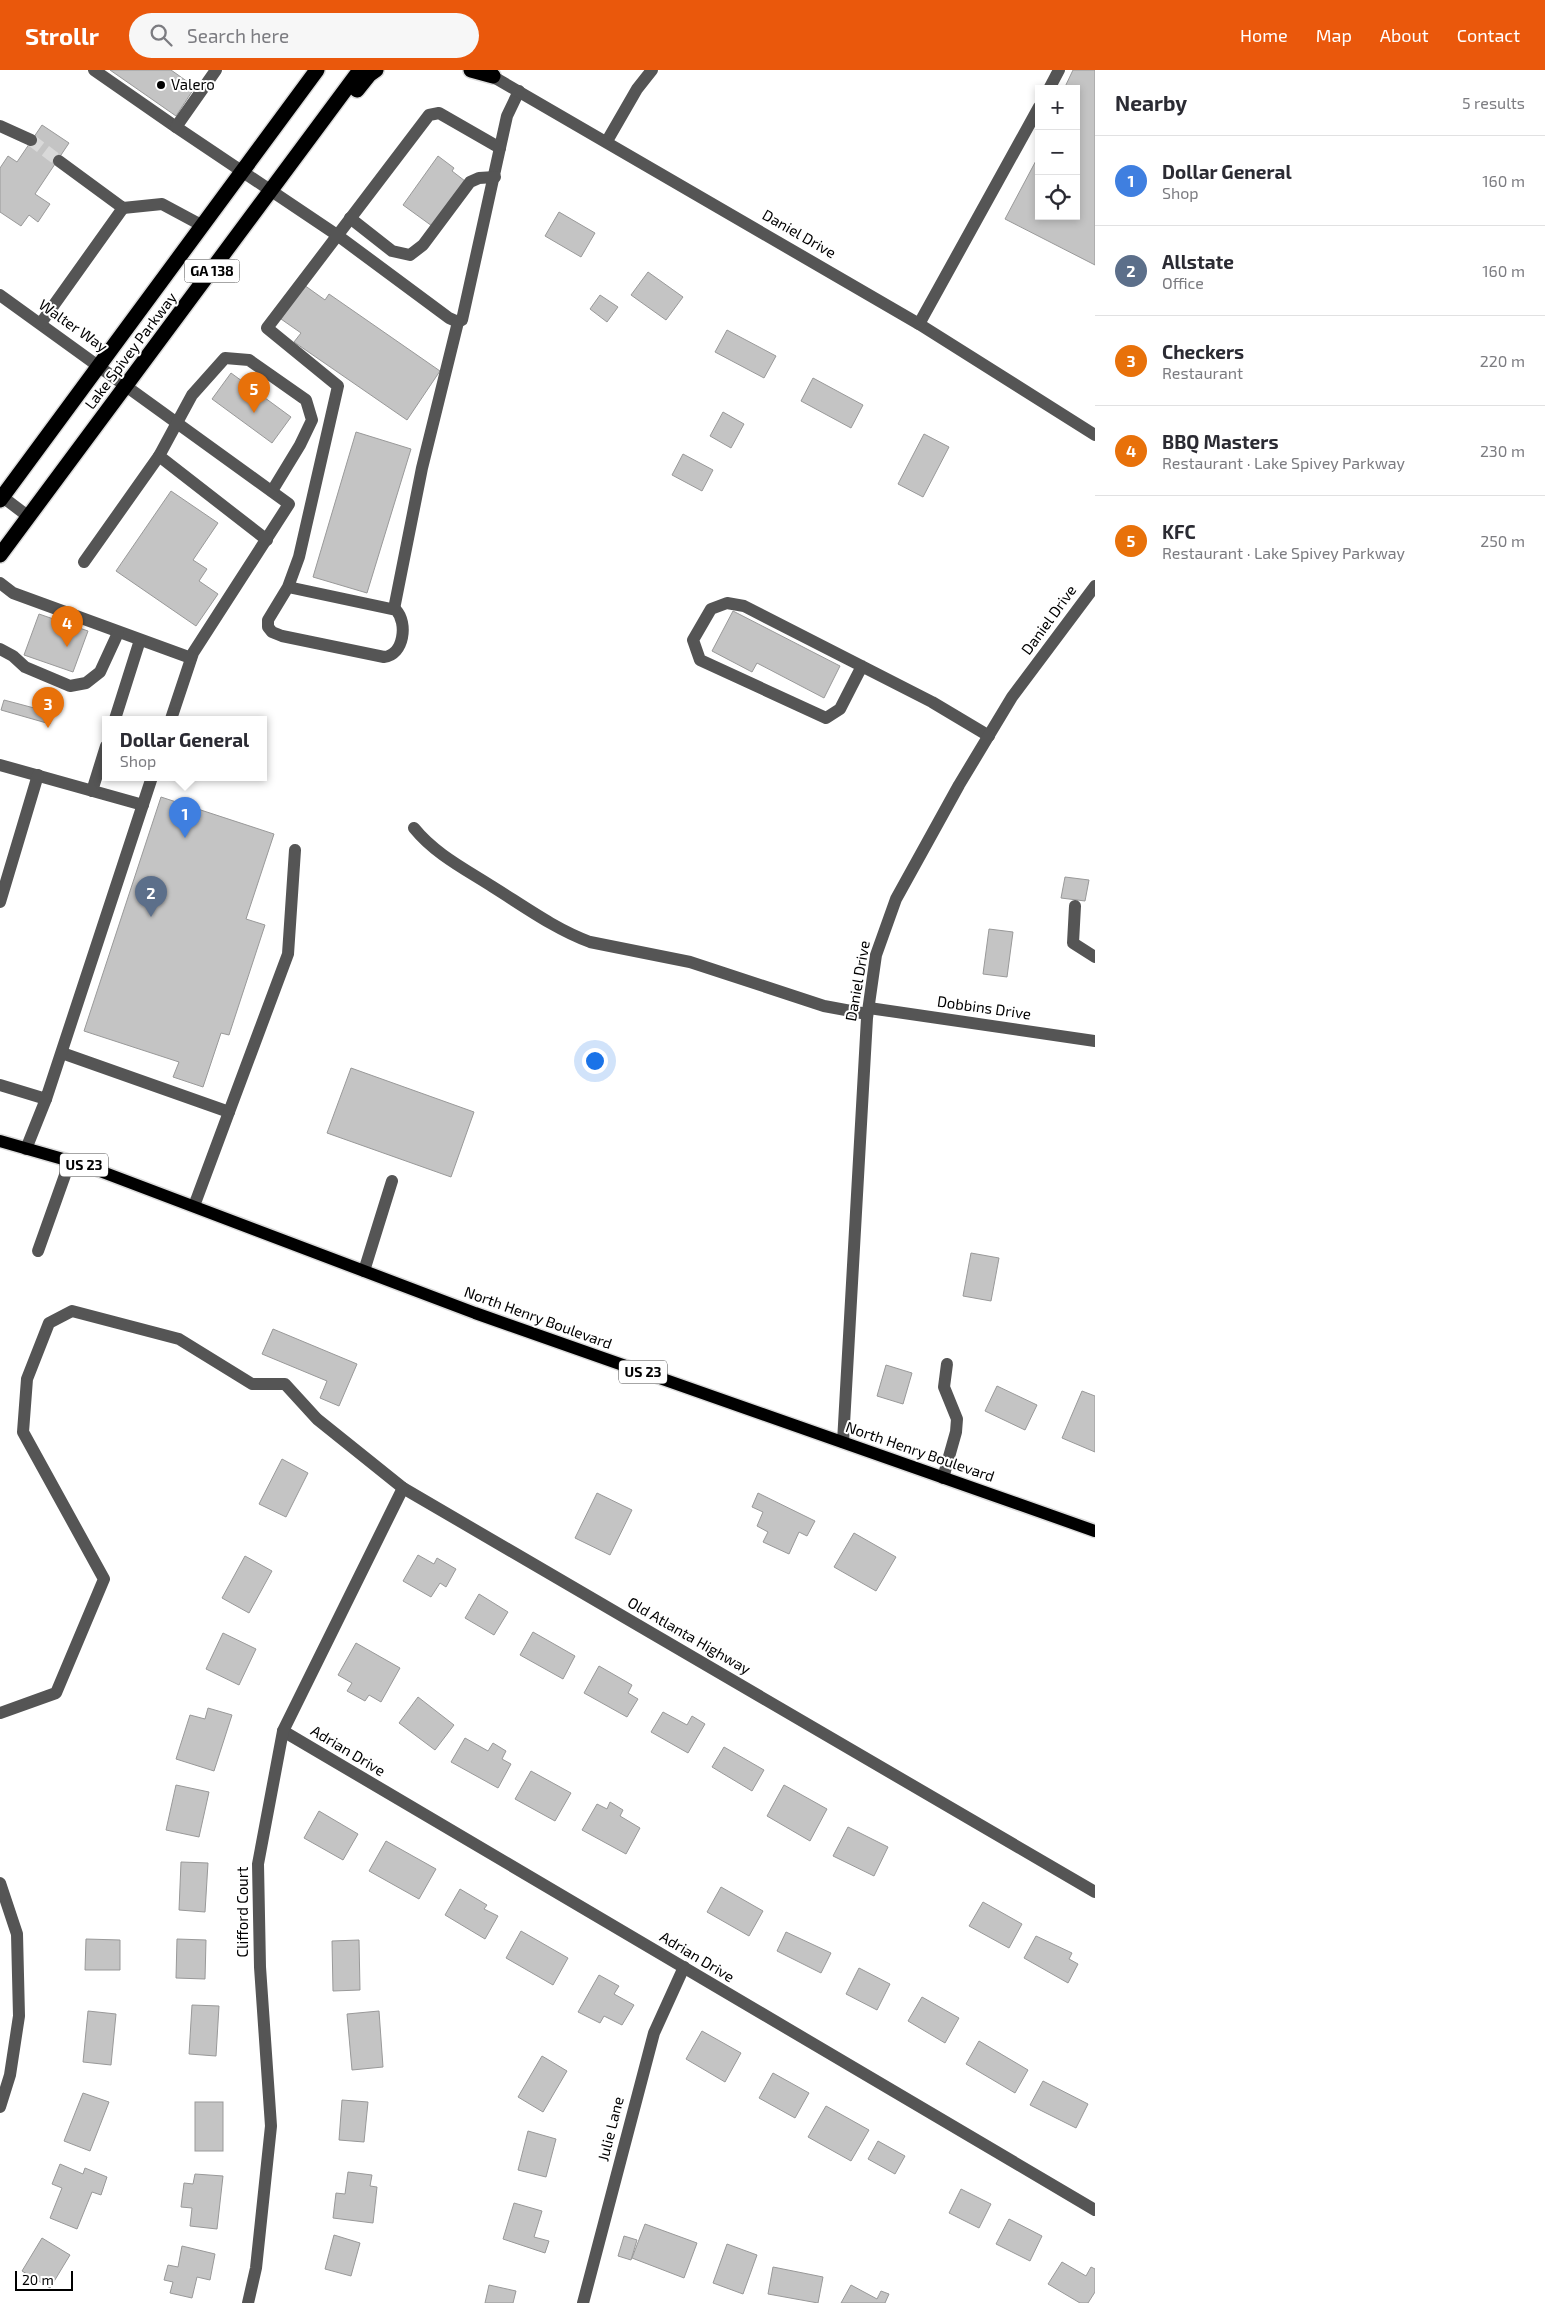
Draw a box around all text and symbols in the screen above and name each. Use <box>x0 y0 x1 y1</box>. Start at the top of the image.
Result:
search box <box>129 13 479 58</box>
text: Strollr <box>25 21 99 50</box>
icon: search <box>147 21 175 49</box>
text: Search here <box>187 24 289 47</box>
text: Home <box>1240 24 1288 46</box>
text: Map <box>1316 24 1352 46</box>
text: About <box>1380 24 1429 46</box>
text: Contact <box>1457 24 1520 46</box>
place label: Valero <box>171 75 215 93</box>
marker: Valero <box>155 79 167 91</box>
map controls <box>1035 85 1080 220</box>
button: + <box>1035 85 1080 130</box>
text: Nearby <box>1115 90 1187 115</box>
text: 5 results <box>1462 93 1525 112</box>
button: − <box>1035 130 1080 175</box>
text: Dollar General <box>1162 160 1292 183</box>
text: 1 <box>1128 171 1134 190</box>
text: 160 m <box>1482 171 1525 190</box>
button: locate <box>1035 175 1080 220</box>
text: Shop <box>1162 183 1199 202</box>
street label: Daniel Drive <box>760 205 839 261</box>
text: Allstate <box>1162 250 1234 273</box>
road number: GA 138 <box>184 260 240 282</box>
text: 2 <box>1126 261 1136 280</box>
text: 160 m <box>1482 261 1525 280</box>
text: Office <box>1162 273 1204 292</box>
street label: Lake Spivey Parkway <box>80 288 180 412</box>
street label: Walter Way <box>36 295 111 355</box>
text: Checkers <box>1162 340 1244 363</box>
text: 3 <box>1126 351 1136 370</box>
text: 220 m <box>1480 351 1525 370</box>
text: Restaurant <box>1162 363 1243 382</box>
pin: 5 <box>238 372 270 413</box>
text: BBQ Masters <box>1162 430 1279 453</box>
text: 4 <box>1126 441 1136 460</box>
text: 230 m <box>1480 441 1525 460</box>
text: Restaurant · Lake Spivey Parkway <box>1162 453 1405 472</box>
text: KFC <box>1162 520 1196 543</box>
text: 5 <box>1127 531 1135 550</box>
text: 250 m <box>1480 531 1525 550</box>
text: Restaurant · Lake Spivey Parkway <box>1162 543 1405 562</box>
street label: Daniel Drive <box>1017 581 1079 658</box>
pin: 4 <box>51 606 83 647</box>
pin: 3 <box>32 687 64 728</box>
popup <box>102 716 267 781</box>
text: Dollar General <box>120 728 249 751</box>
text: Shop <box>120 751 156 770</box>
pin: 1 <box>169 797 201 838</box>
pin: 2 <box>135 876 167 917</box>
street label: Daniel Drive <box>841 939 873 1023</box>
street label: Dobbins Drive <box>936 992 1032 1023</box>
your location <box>582 1048 608 1074</box>
road number: US 23 <box>60 1154 108 1176</box>
street label: North Henry Boulevard <box>462 1282 615 1352</box>
road number: US 23 <box>619 1360 667 1384</box>
street label: North Henry Boulevard <box>844 1417 997 1485</box>
street label: Old Atlanta Highway <box>625 1593 754 1678</box>
street label: Adrian Drive <box>308 1721 389 1779</box>
street label: Clifford Court <box>233 1866 251 1957</box>
street label: Adrian Drive <box>657 1927 738 1985</box>
street label: Julie Lane <box>593 2095 627 2163</box>
scale bar <box>15 2268 72 2291</box>
text: 20 m <box>22 2271 54 2288</box>

